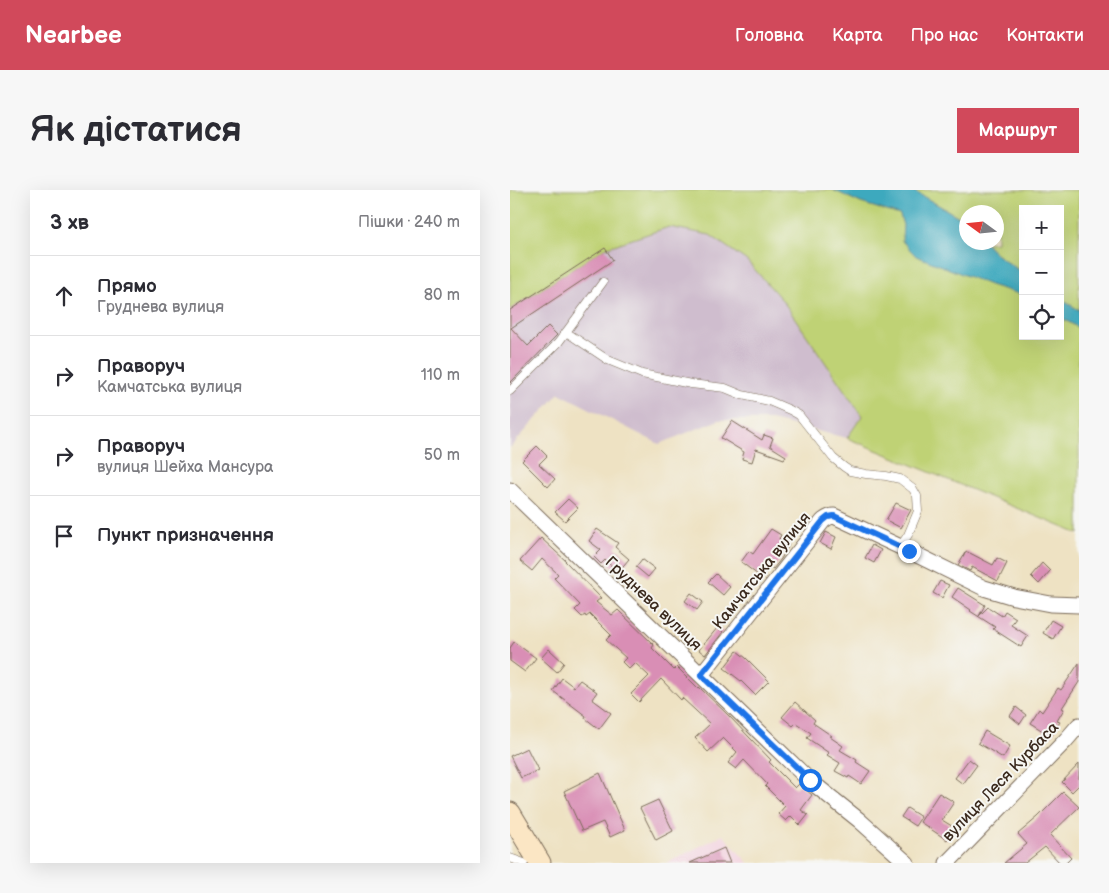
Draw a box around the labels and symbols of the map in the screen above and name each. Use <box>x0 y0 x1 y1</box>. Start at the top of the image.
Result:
north arrow <box>959 205 1004 250</box>
street label: Камчатська вулиця <box>709 509 815 633</box>
route end <box>898 540 921 563</box>
street label: Груднева вулиця <box>601 553 705 655</box>
street label: вулиця Леся Курбаса <box>939 718 1063 846</box>
route start <box>799 769 822 792</box>

